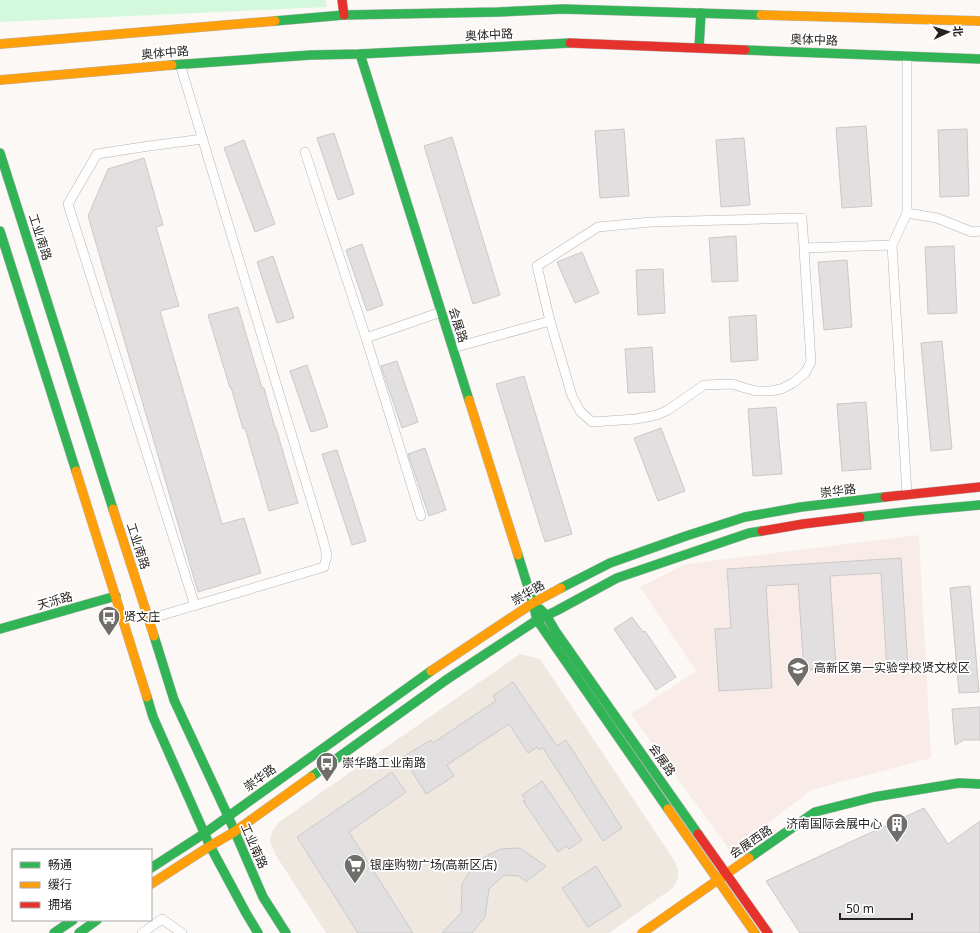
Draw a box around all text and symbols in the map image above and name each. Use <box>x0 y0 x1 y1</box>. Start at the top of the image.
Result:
north arrow <box>928 12 968 52</box>
street label: 奥体中路 <box>465 25 513 44</box>
text: 北 <box>951 25 966 37</box>
street label: 奥体中路 <box>790 30 838 49</box>
street label: 奥体中路 <box>140 42 190 63</box>
street label: 工业南路 <box>25 211 56 262</box>
street label: 会展路 <box>445 305 472 345</box>
street label: 崇华路 <box>819 480 857 501</box>
street label: 工业南路 <box>123 520 154 571</box>
street label: 崇华路 <box>508 576 548 609</box>
street label: 天泺路 <box>35 587 75 614</box>
bus stop icon: 贤文庄 <box>96 604 122 637</box>
place label: 贤文庄 <box>124 608 160 625</box>
school or university icon: 高新区第一实验学校贤文校区 <box>785 655 811 688</box>
place label: 高新区第一实验学校贤文校区 <box>814 659 970 676</box>
street label: 会展路 <box>645 740 680 779</box>
bus stop icon: 崇华路工业南路 <box>314 750 340 783</box>
place label: 崇华路工业南路 <box>342 754 426 771</box>
street label: 崇华路 <box>240 760 279 795</box>
building icon: 济南国际会展中心 <box>884 811 910 844</box>
place label: 济南国际会展中心 <box>786 815 882 832</box>
street label: 工业南路 <box>237 820 272 871</box>
street label: 会展西路 <box>726 821 775 862</box>
legend <box>12 849 152 921</box>
supermarket icon: 银座购物广场(高新区店) <box>342 852 368 885</box>
text: 畅通 <box>48 856 72 873</box>
place label: 银座购物广场(高新区店) <box>370 856 498 873</box>
text: 缓行 <box>48 876 72 893</box>
scale bar <box>840 895 912 921</box>
text: 拥堵 <box>48 896 72 913</box>
text: 50 m <box>846 900 874 917</box>

